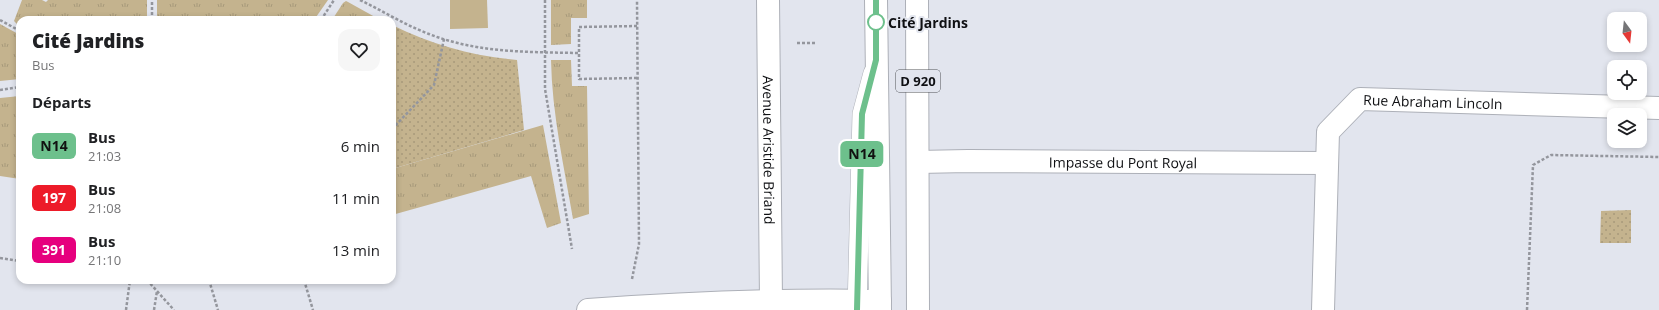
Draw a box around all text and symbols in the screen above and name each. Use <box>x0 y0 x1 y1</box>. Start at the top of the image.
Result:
north arrow <box>1607 12 1647 52</box>
map controls <box>1607 12 1647 148</box>
marker: Cité Jardins <box>867 13 885 31</box>
place label: Cité Jardins <box>888 13 968 32</box>
text: Cité Jardins <box>32 28 144 54</box>
button: heart <box>338 29 380 71</box>
text: Bus <box>32 56 55 74</box>
button: locate <box>1607 60 1647 100</box>
road number: D 920 <box>896 70 940 92</box>
street label: Avenue Aristide Briand <box>759 75 780 225</box>
street label: Rue Abraham Lincoln <box>1363 90 1503 113</box>
text: Départs <box>32 92 91 112</box>
button: layers <box>1607 108 1647 148</box>
text: Bus <box>88 127 115 147</box>
text: N14 <box>40 136 68 155</box>
text: 6 min <box>341 136 380 156</box>
line badge: N14 <box>839 141 885 167</box>
text: N14 <box>848 144 876 163</box>
text: 21:03 <box>88 147 121 165</box>
street label: Impasse du Pont Royal <box>1049 152 1197 172</box>
text: Bus <box>88 179 115 199</box>
text: 197 <box>42 188 66 207</box>
text: 11 min <box>332 188 380 208</box>
text: 21:08 <box>88 199 121 217</box>
text: Bus <box>88 231 115 251</box>
text: 391 <box>42 240 66 259</box>
text: 13 min <box>332 240 380 260</box>
text: 21:10 <box>88 251 121 269</box>

